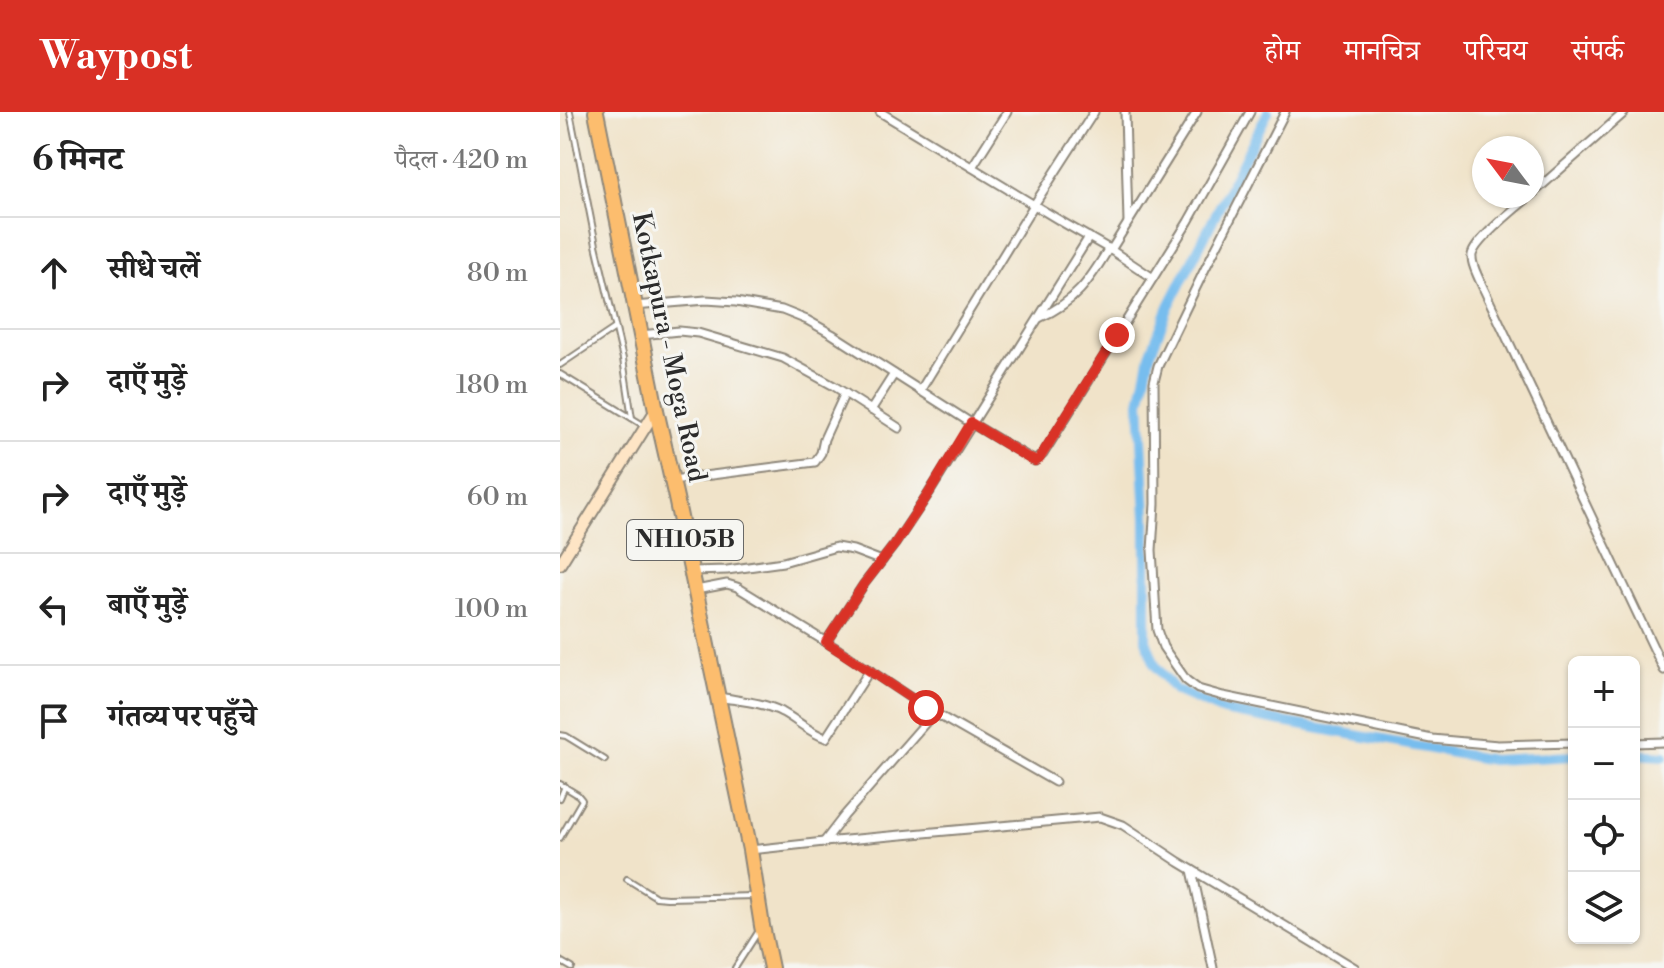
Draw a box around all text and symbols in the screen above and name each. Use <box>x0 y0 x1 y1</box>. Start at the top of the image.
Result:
text: Waypost <box>40 33 192 80</box>
text: होम <box>1264 34 1300 69</box>
text: मानचित्र <box>1344 34 1420 69</box>
text: परिचय <box>1464 34 1527 69</box>
text: संपर्क <box>1571 34 1624 69</box>
north arrow <box>1472 136 1544 208</box>
text: 6 मिनट <box>32 139 123 181</box>
text: पैदल · 420 m <box>395 144 528 176</box>
street label: Kotkapura - Moga Road <box>625 209 713 485</box>
text: सीधे चलें <box>108 250 200 288</box>
icon: ahead <box>32 251 76 295</box>
text: 80 m <box>467 257 528 289</box>
route end <box>1099 317 1135 353</box>
text: दाएँ मुड़ें <box>108 362 186 400</box>
icon: right <box>32 363 76 407</box>
text: 180 m <box>456 369 528 401</box>
text: दाएँ मुड़ें <box>108 474 186 512</box>
icon: right <box>32 475 76 519</box>
text: 60 m <box>467 481 528 513</box>
road number: NH105B <box>627 520 743 560</box>
text: बाएँ मुड़ें <box>108 586 187 624</box>
icon: left <box>32 587 76 631</box>
text: 100 m <box>455 593 528 625</box>
map controls <box>1568 656 1640 944</box>
button: + <box>1568 656 1640 728</box>
route start <box>908 690 944 726</box>
text: गंतव्य पर पहुँचे <box>108 698 256 736</box>
icon: arrive <box>32 699 76 743</box>
button: − <box>1568 728 1640 800</box>
button: locate <box>1568 800 1640 872</box>
button: layers <box>1568 872 1640 944</box>

